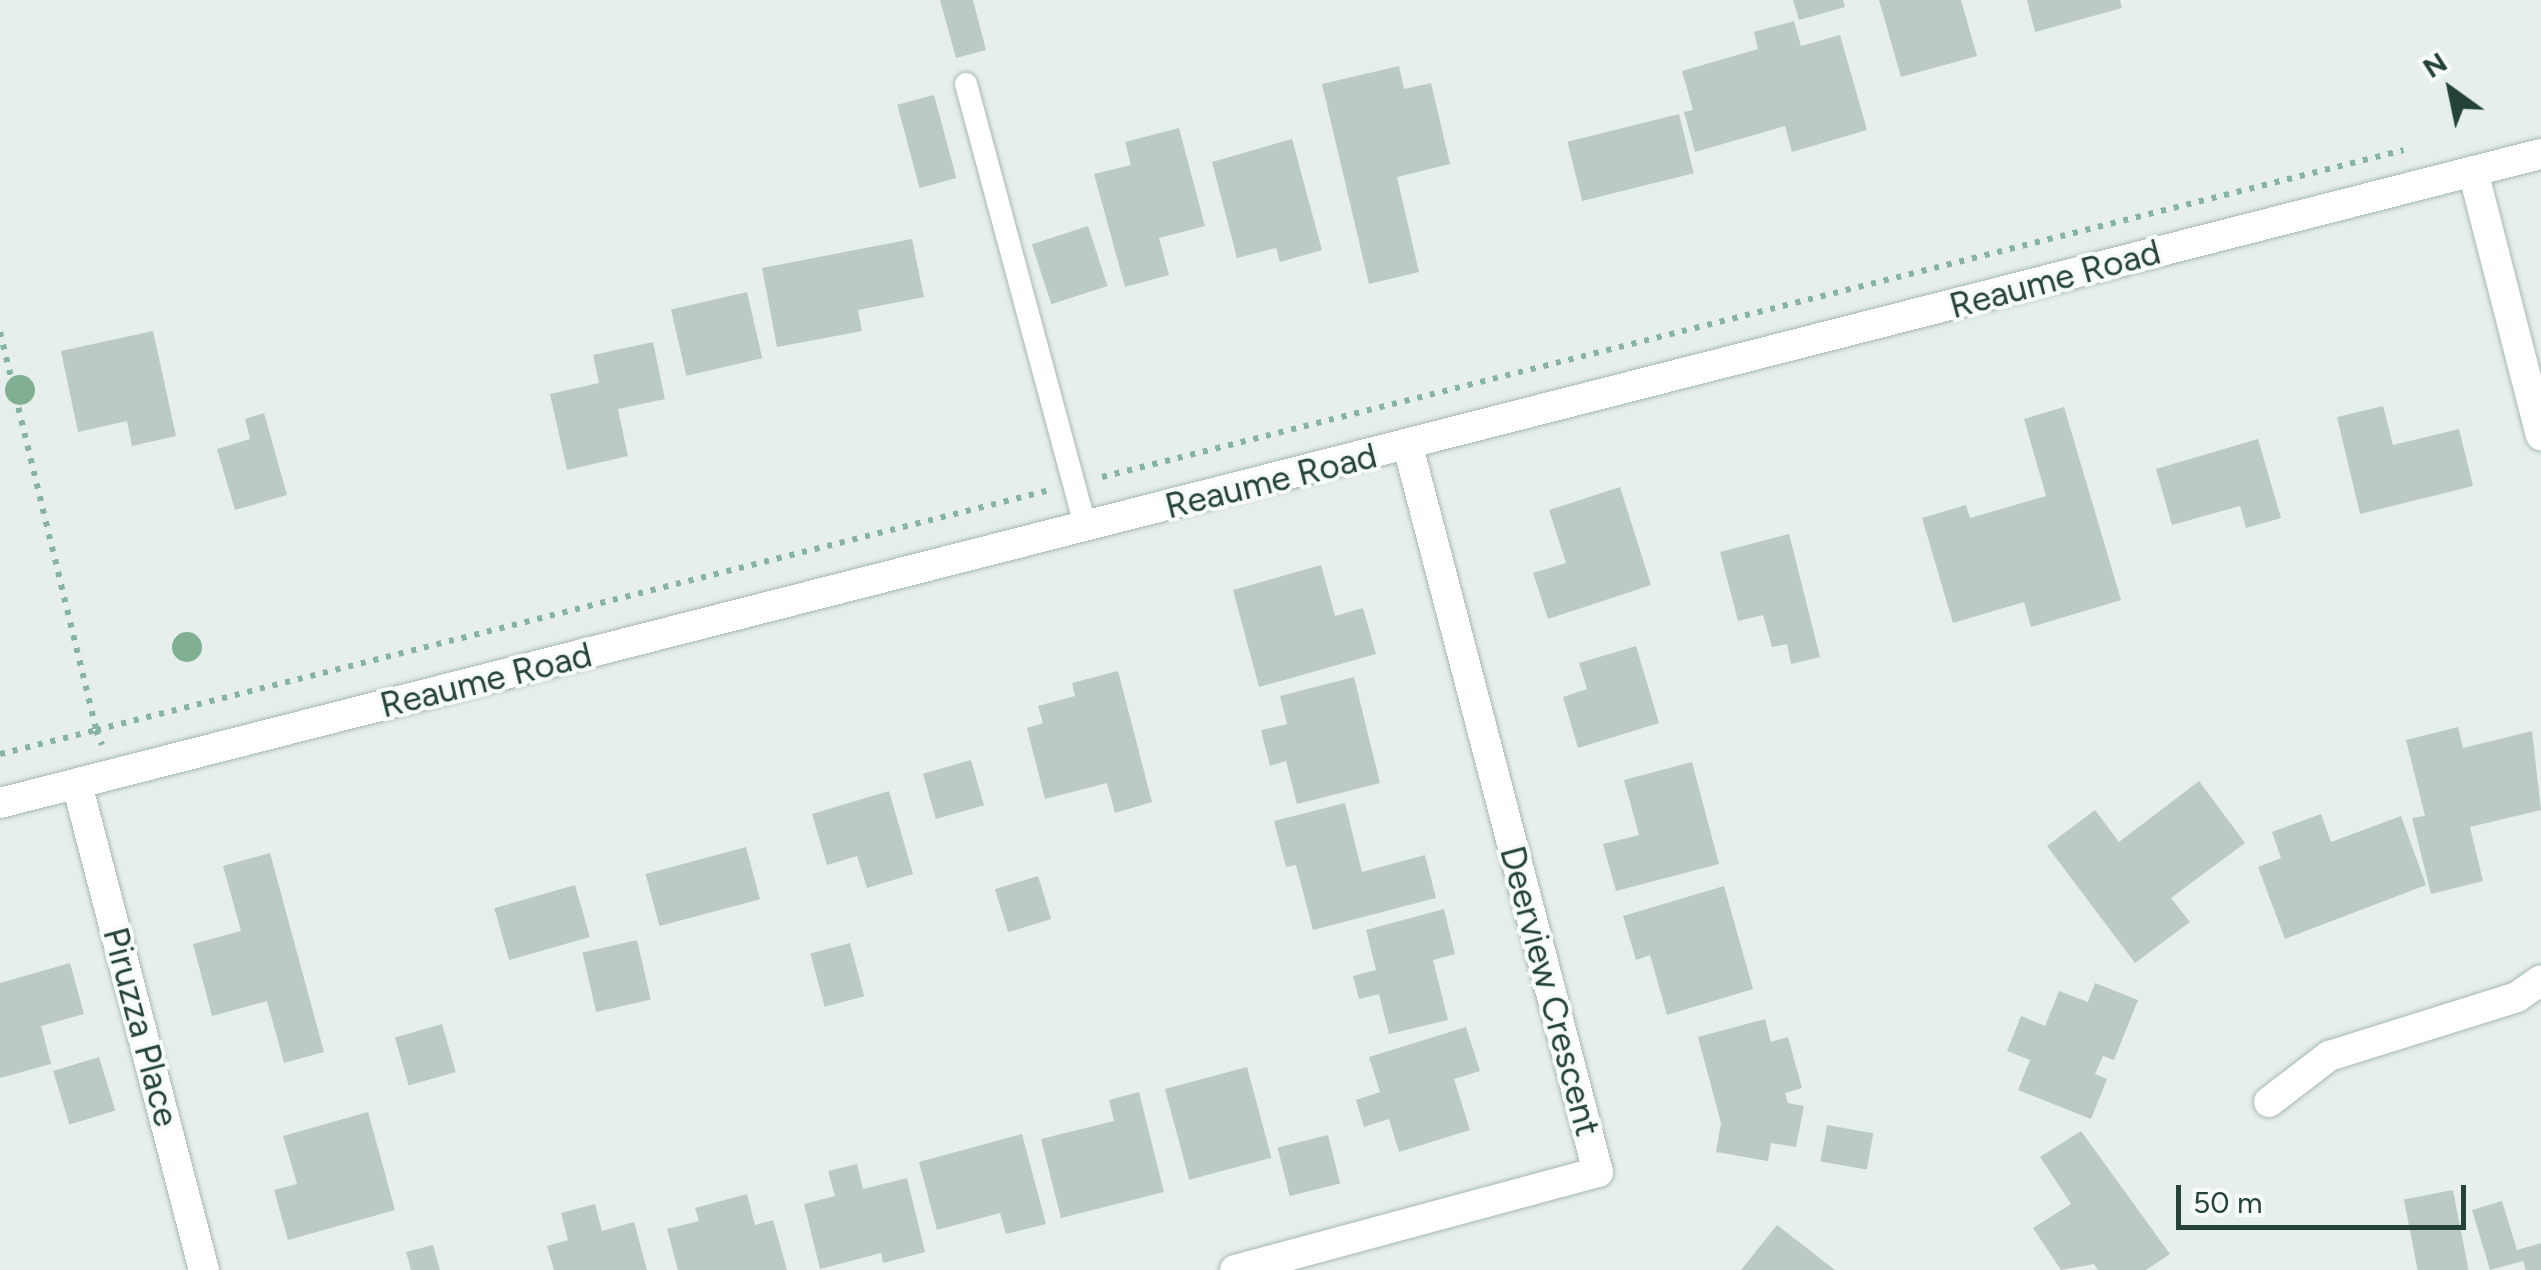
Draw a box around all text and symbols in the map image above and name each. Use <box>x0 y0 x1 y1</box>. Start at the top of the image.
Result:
north arrow <box>2401 40 2501 140</box>
text: N <box>2416 45 2453 85</box>
street label: Reaume Road <box>1945 231 2165 327</box>
street label: Reaume Road <box>1161 434 1381 528</box>
street label: Reaume Road <box>376 633 596 727</box>
street label: Deerview Crescent <box>1491 841 1609 1141</box>
street label: Piruzza Place <box>94 923 188 1131</box>
scale bar <box>2181 1165 2471 1227</box>
text: 50 m <box>2193 1184 2262 1221</box>

